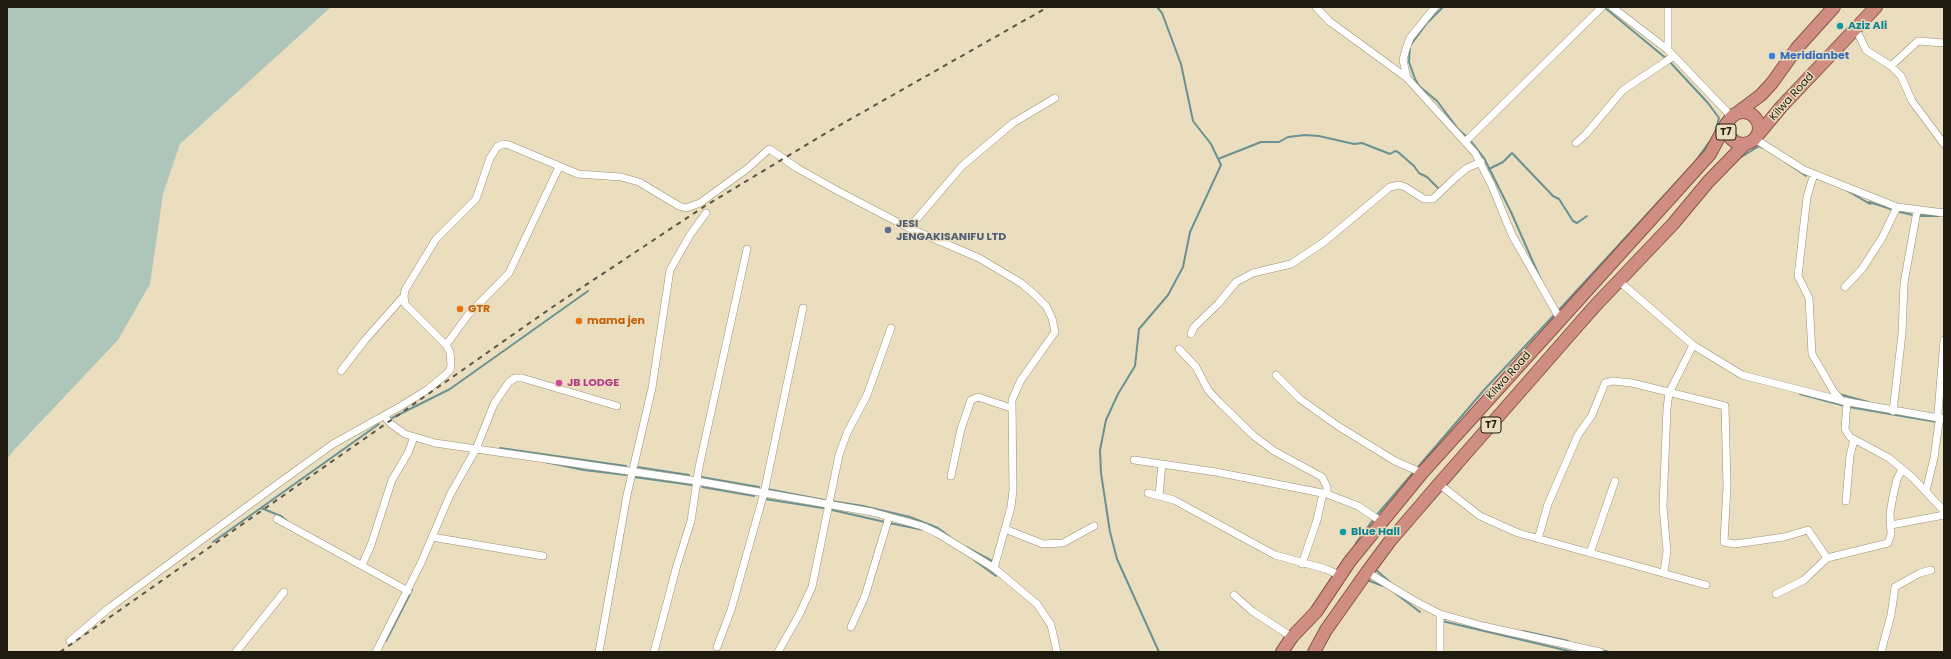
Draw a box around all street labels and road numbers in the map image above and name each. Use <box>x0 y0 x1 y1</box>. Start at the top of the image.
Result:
street label: Kilwa Road <box>1767 70 1817 124</box>
road number: T7 <box>1716 124 1736 140</box>
street label: Kilwa Road <box>1484 349 1534 403</box>
road number: T7 <box>1481 417 1501 433</box>

